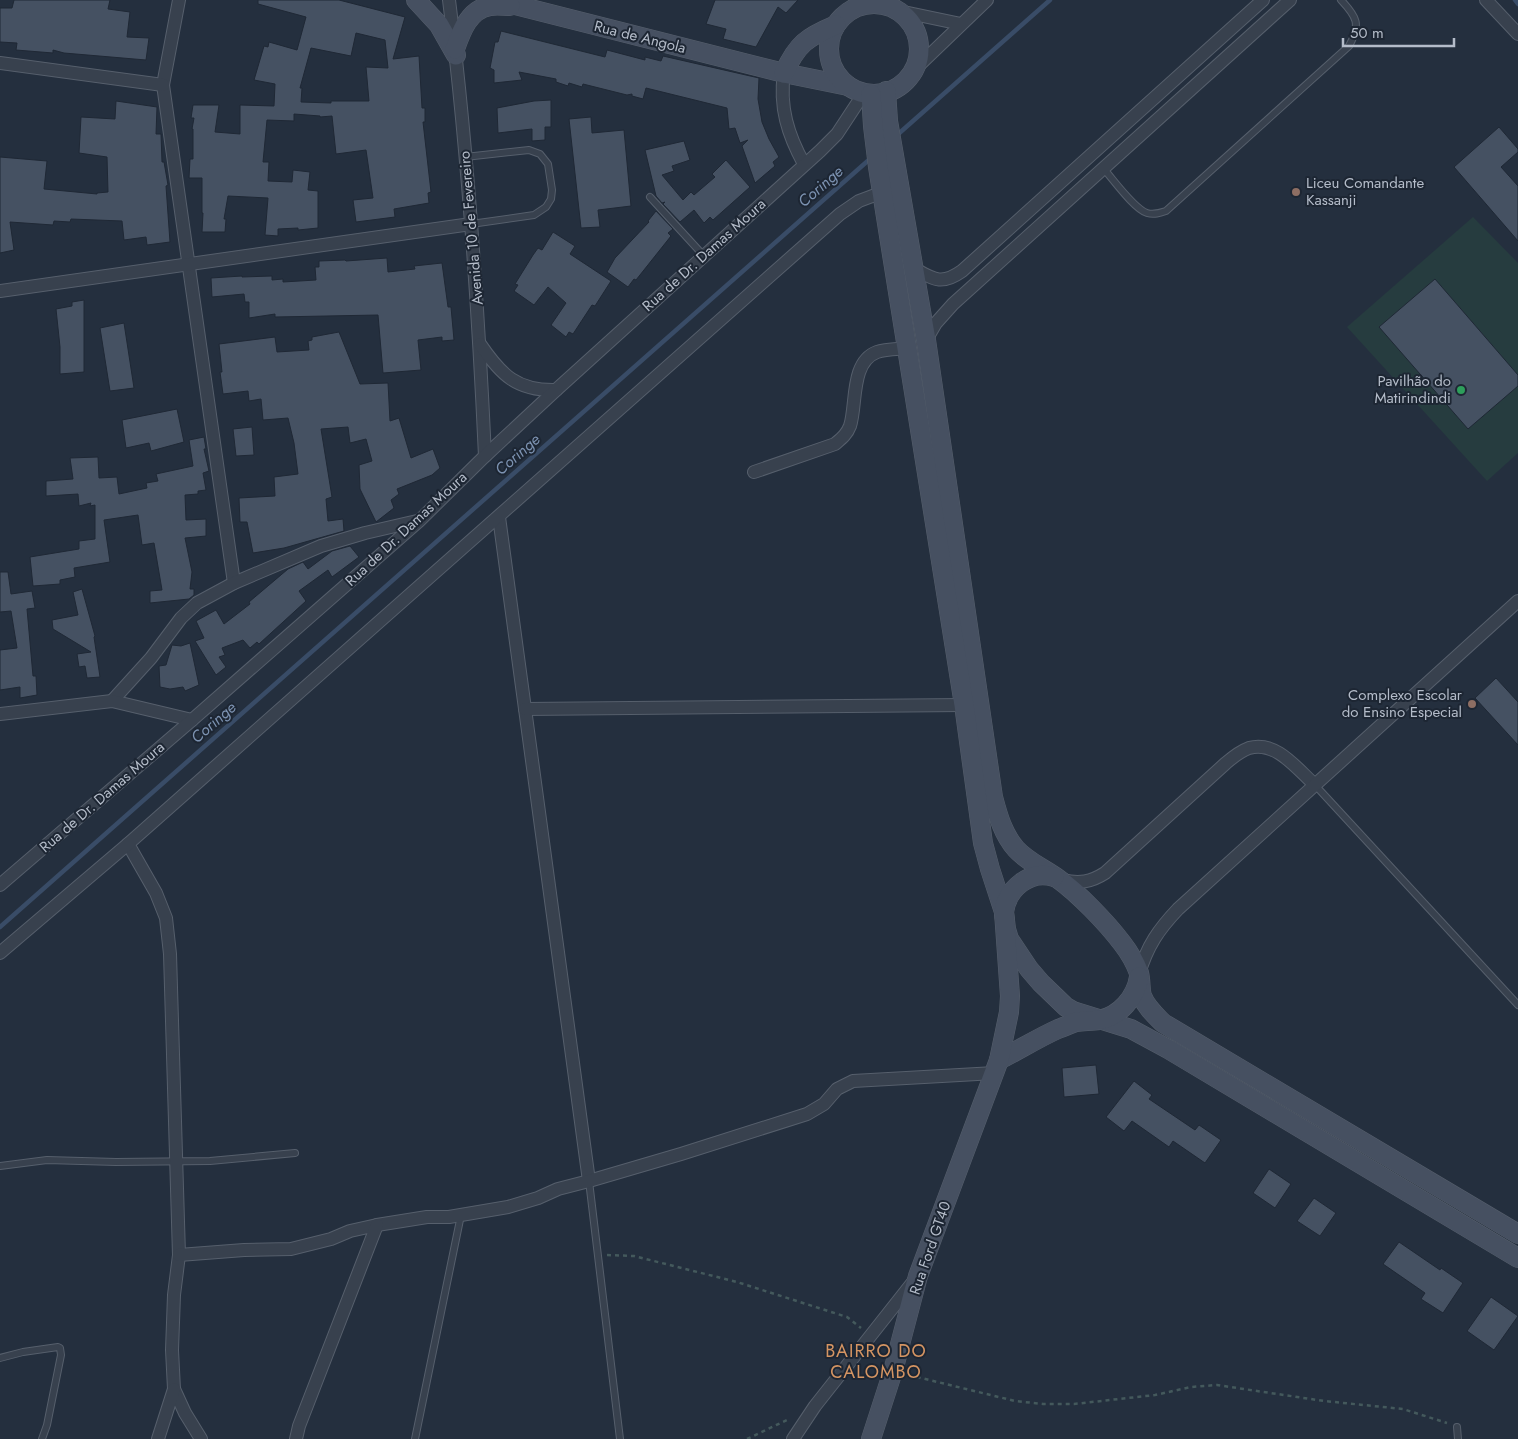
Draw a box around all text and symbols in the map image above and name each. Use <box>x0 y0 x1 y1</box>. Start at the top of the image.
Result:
street label: Rua de Angola <box>592 15 688 59</box>
scale bar <box>1343 15 1454 47</box>
text: 50 m <box>1350 22 1384 44</box>
street label: Avenida 10 de Fevereiro <box>453 150 489 306</box>
water label: Coringe <box>793 160 848 213</box>
place label: Liceu Comandante Kassanji <box>1306 172 1424 211</box>
marker: Liceu Comandante Kassanji <box>1290 186 1302 198</box>
street label: Rua de Dr. Damas Moura <box>637 193 771 317</box>
place label: Pavilhão do Matirindindi <box>1374 370 1451 409</box>
marker: Pavilhão do Matirindindi <box>1455 384 1467 396</box>
water label: Coringe <box>490 428 545 481</box>
street label: Rua de Dr. Damas Moura <box>340 467 472 591</box>
place label: Complexo Escolar do Ensino Especial <box>1342 684 1463 723</box>
water label: Coringe <box>186 696 241 749</box>
marker: Complexo Escolar do Ensino Especial <box>1466 698 1478 710</box>
street label: Rua de Dr. Damas Moura <box>35 736 169 858</box>
street label: Rua Ford GT40 <box>904 1198 956 1298</box>
district label: BAIRRO DO CALOMBO <box>825 1338 927 1385</box>

